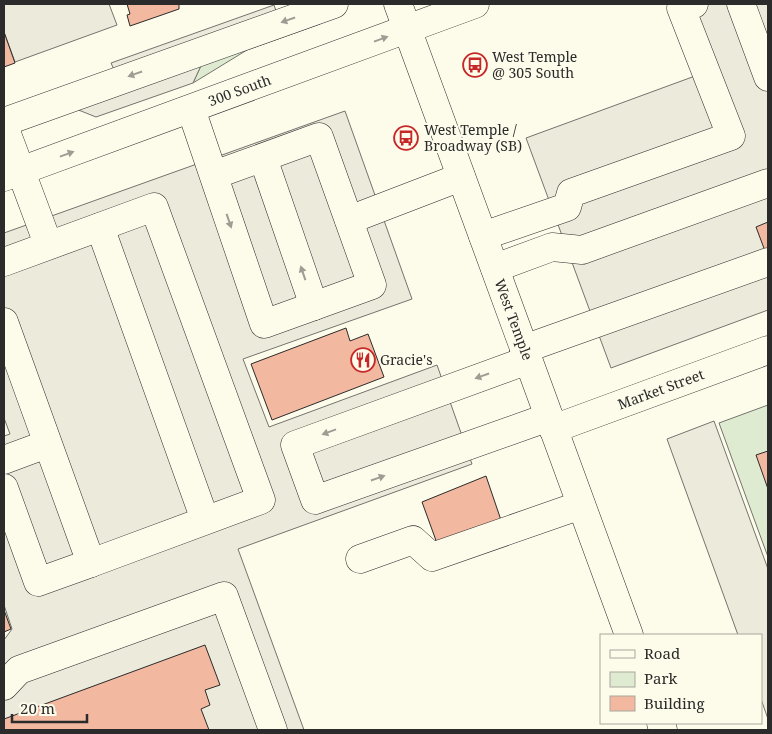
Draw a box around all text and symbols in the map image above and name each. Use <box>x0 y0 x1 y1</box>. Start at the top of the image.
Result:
one-way arrow <box>280 16 295 24</box>
one-way arrow <box>374 35 389 43</box>
place label: West Temple @ 305 South <box>492 47 577 82</box>
bus stop icon: West Temple @ 305 South <box>462 52 488 78</box>
one-way arrow <box>127 70 142 78</box>
street label: 300 South <box>205 70 274 110</box>
place label: West Temple / Broadway (SB) <box>424 120 522 155</box>
bus stop icon: West Temple / Broadway (SB) <box>393 125 419 151</box>
one-way arrow <box>60 150 75 158</box>
one-way arrow <box>225 214 233 229</box>
one-way arrow <box>299 265 307 280</box>
street label: West Temple <box>490 276 538 363</box>
restaurant icon: Gracie's <box>350 347 376 373</box>
place label: Gracie's <box>380 350 432 369</box>
street label: Market Street <box>615 364 707 413</box>
one-way arrow <box>474 372 489 380</box>
one-way arrow <box>322 429 337 436</box>
one-way arrow <box>370 474 385 481</box>
legend <box>600 634 762 724</box>
text: Road <box>644 643 680 663</box>
text: Park <box>644 668 678 688</box>
scale bar <box>12 692 88 724</box>
text: Building <box>644 693 705 713</box>
text: 20 m <box>20 698 55 718</box>

